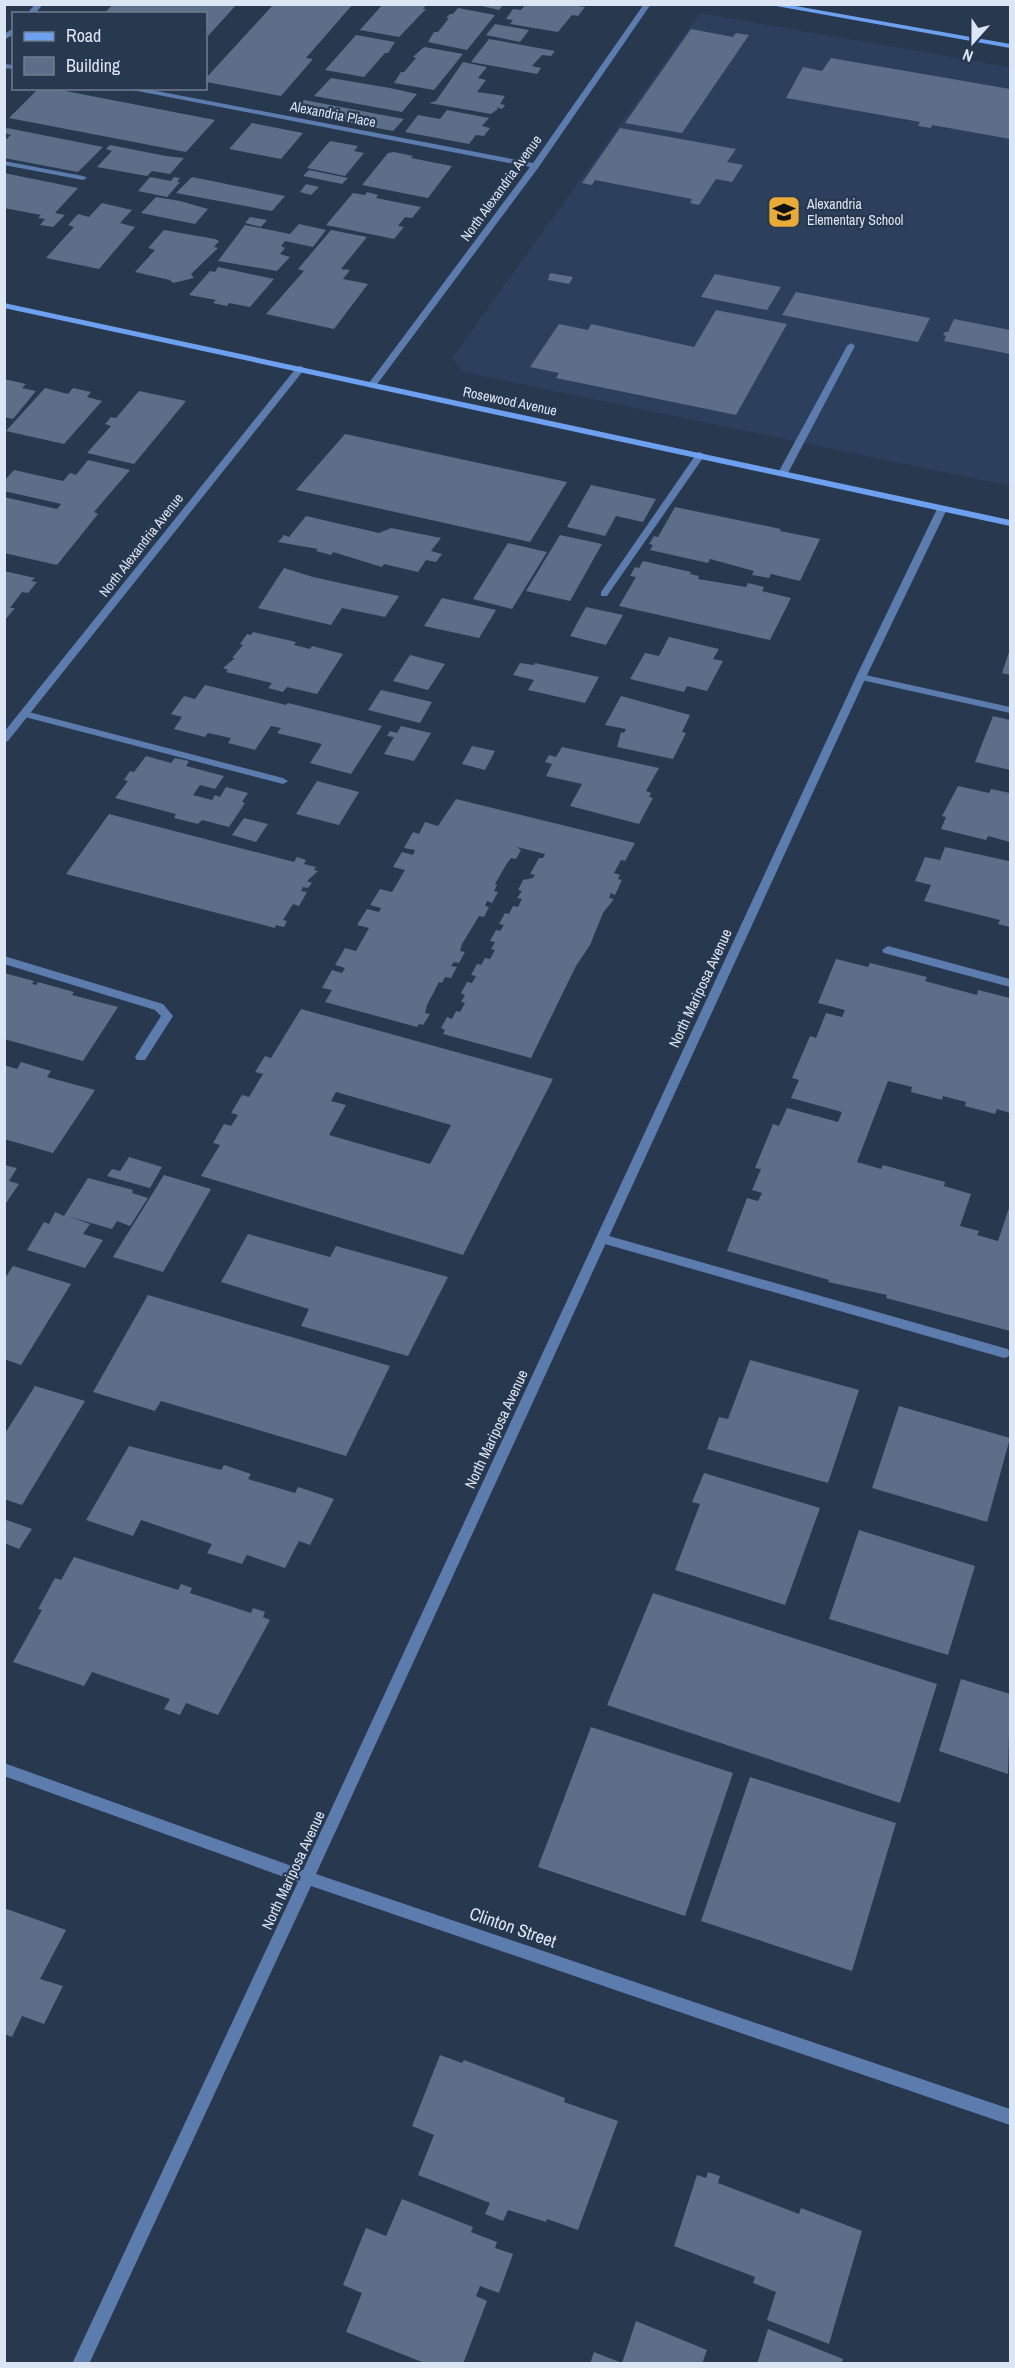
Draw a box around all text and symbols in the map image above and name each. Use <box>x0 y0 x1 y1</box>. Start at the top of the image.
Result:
legend <box>12 12 207 90</box>
north arrow <box>943 12 1003 72</box>
text: Road <box>66 23 101 48</box>
text: N <box>959 44 976 68</box>
text: Building <box>66 53 121 78</box>
street label: Alexandria Place <box>288 97 377 131</box>
street label: North Alexandria Avenue <box>456 131 546 245</box>
school or university icon: Alexandria Elementary School <box>766 194 802 230</box>
place label: Alexandria Elementary School <box>806 195 903 229</box>
street label: Rosewood Avenue <box>461 382 559 420</box>
street label: North Alexandria Avenue <box>95 489 187 601</box>
street label: North Mariposa Avenue <box>663 925 737 1051</box>
street label: North Mariposa Avenue <box>459 1366 533 1492</box>
street label: North Mariposa Avenue <box>256 1807 330 1933</box>
street label: Clinton Street <box>466 1900 560 1954</box>

